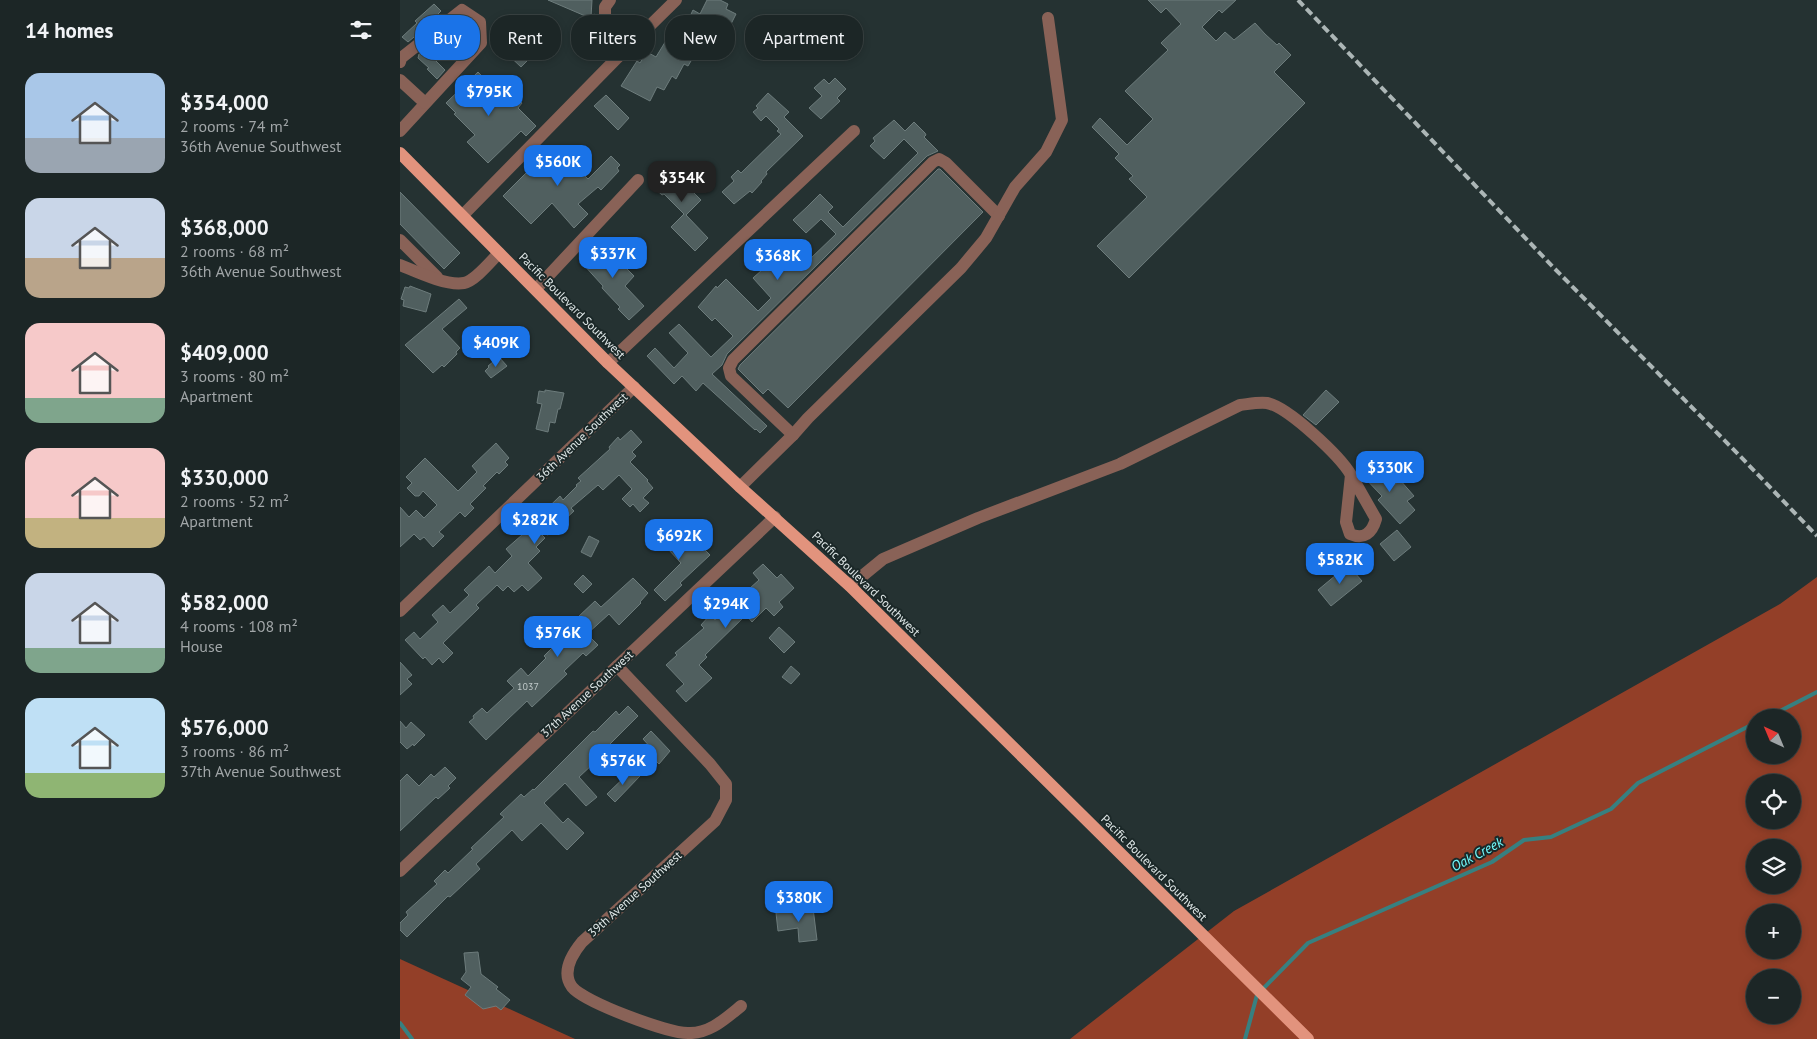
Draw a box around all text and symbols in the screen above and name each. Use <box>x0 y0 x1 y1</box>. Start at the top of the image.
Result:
chip: Buy <box>415 15 480 60</box>
chip: Rent <box>490 15 561 60</box>
chip: Filters <box>571 15 655 60</box>
chip: New <box>665 15 735 60</box>
chip: Apartment <box>745 15 863 60</box>
icon: filters <box>347 16 375 44</box>
text: 14 homes <box>25 17 113 44</box>
pin: $795K <box>454 74 524 117</box>
text: $795K <box>466 81 512 101</box>
text: $354,000 <box>180 89 269 116</box>
icon: home <box>65 93 125 153</box>
text: 2 rooms · 74 m² <box>180 116 289 136</box>
text: 36th Avenue Southwest <box>180 136 341 156</box>
pin: $560K <box>523 144 593 187</box>
text: $560K <box>535 151 581 171</box>
pin: $354K <box>647 160 717 203</box>
text: $354K <box>659 167 705 187</box>
text: $368,000 <box>180 214 269 241</box>
icon: home <box>65 218 125 278</box>
pin: $337K <box>578 236 648 279</box>
pin: $368K <box>743 238 813 281</box>
text: 2 rooms · 68 m² <box>180 241 289 261</box>
text: $337K <box>590 243 636 263</box>
text: $368K <box>755 245 801 265</box>
street label: Pacific Boulevard Southwest <box>516 249 629 362</box>
text: 36th Avenue Southwest <box>180 261 341 281</box>
pin: $409K <box>461 326 531 368</box>
text: $409K <box>473 332 519 352</box>
text: $409,000 <box>180 339 269 366</box>
icon: home <box>65 343 125 403</box>
text: 3 rooms · 80 m² <box>180 366 289 386</box>
text: Apartment <box>180 386 253 406</box>
street label: 36th Avenue Southwest <box>533 389 630 484</box>
pin: $330K <box>1355 450 1425 493</box>
text: $330K <box>1367 457 1413 477</box>
text: $330,000 <box>180 464 269 491</box>
icon: home <box>65 468 125 528</box>
text: 2 rooms · 52 m² <box>180 491 289 511</box>
pin: $282K <box>500 502 570 545</box>
text: $282K <box>512 509 558 529</box>
text: Apartment <box>180 511 253 531</box>
pin: $692K <box>644 518 714 561</box>
text: $692K <box>656 525 702 545</box>
street label: Pacific Boulevard Southwest <box>809 528 923 639</box>
pin: $582K <box>1305 542 1375 585</box>
text: $582K <box>1317 549 1363 569</box>
pin: $294K <box>691 586 761 629</box>
text: $582,000 <box>180 589 269 616</box>
icon: home <box>65 593 125 653</box>
text: $294K <box>703 593 749 613</box>
text: 4 rooms · 108 m² <box>180 616 298 636</box>
pin: $576K <box>523 616 593 658</box>
text: $576K <box>535 622 581 642</box>
text: House <box>180 636 223 656</box>
street label: 37th Avenue Southwest <box>537 647 636 740</box>
house number: 1037 <box>517 680 539 693</box>
north arrow <box>1746 709 1801 764</box>
map controls <box>1746 709 1801 1024</box>
text: $576,000 <box>180 714 269 741</box>
icon: home <box>65 718 125 778</box>
text: 3 rooms · 86 m² <box>180 741 289 761</box>
pin: $576K <box>588 744 658 786</box>
text: $576K <box>600 750 646 770</box>
text: 37th Avenue Southwest <box>180 761 341 781</box>
button: locate <box>1746 774 1801 829</box>
street label: Pacific Boulevard Southwest <box>1098 811 1211 924</box>
water label: Oak Creek <box>1448 832 1507 875</box>
button: layers <box>1746 839 1801 894</box>
street label: 39th Avenue Southwest <box>585 848 685 940</box>
pin: $380K <box>764 880 834 923</box>
text: $380K <box>776 887 822 907</box>
button: + <box>1746 904 1801 959</box>
button: − <box>1746 969 1801 1024</box>

